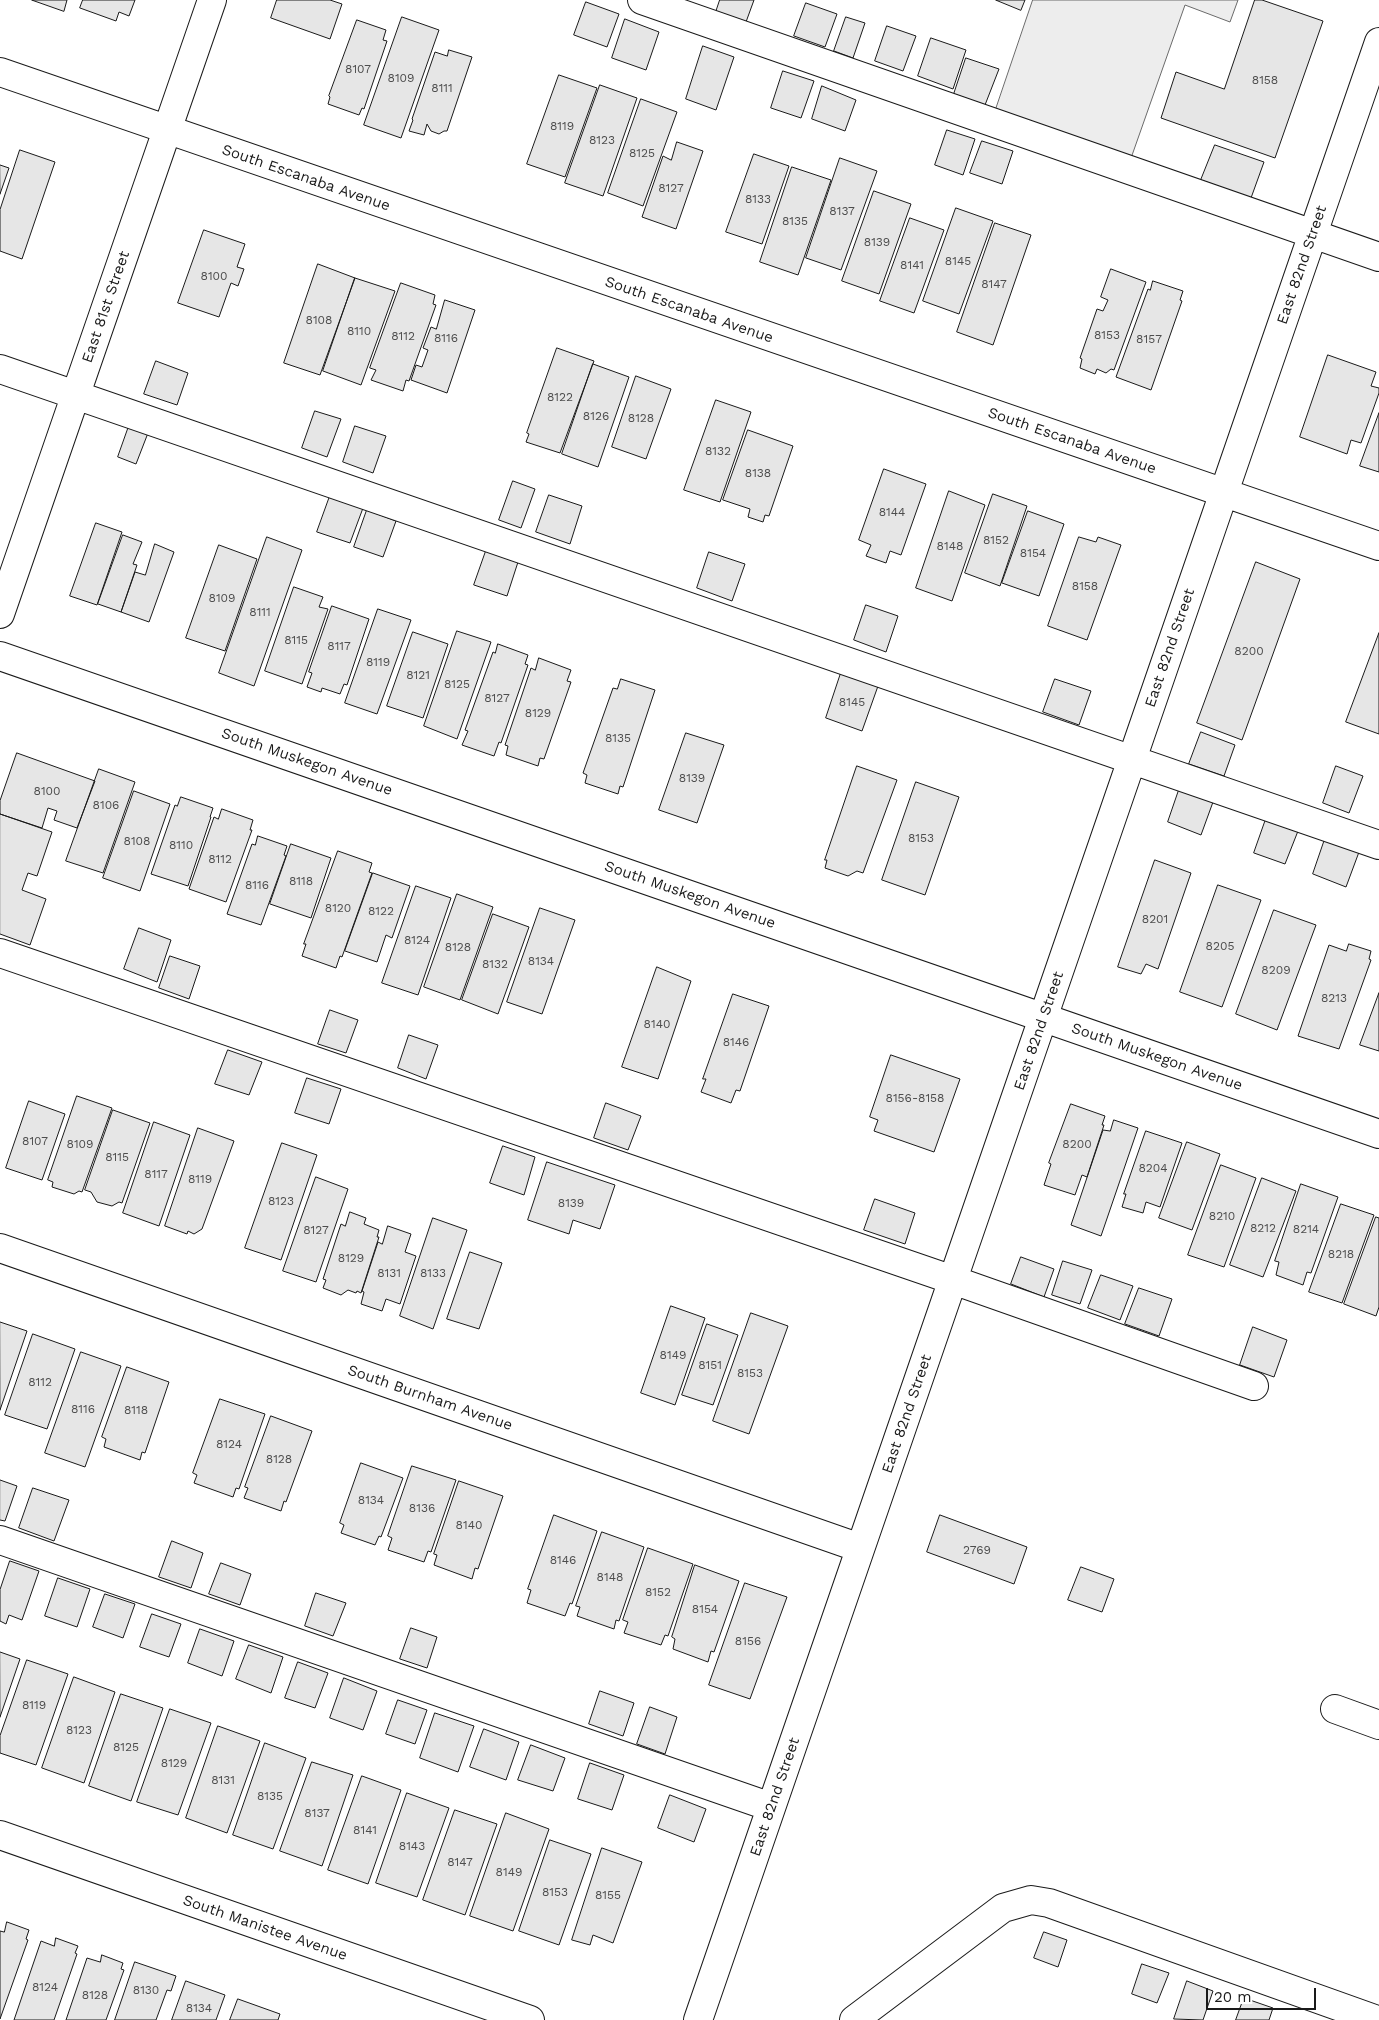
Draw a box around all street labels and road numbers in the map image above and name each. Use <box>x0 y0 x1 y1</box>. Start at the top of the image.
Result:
street label: South Escanaba Avenue <box>220 141 392 215</box>
street label: East 82nd Street <box>1273 203 1331 327</box>
street label: East 81st Street <box>78 249 134 365</box>
street label: South Escanaba Avenue <box>603 273 775 347</box>
street label: South Escanaba Avenue <box>986 404 1158 478</box>
street label: East 82nd Street <box>1141 586 1199 710</box>
street label: South Muskegon Avenue <box>219 724 395 800</box>
street label: South Muskegon Avenue <box>602 857 778 933</box>
street label: East 82nd Street <box>1010 969 1068 1093</box>
street label: South Muskegon Avenue <box>1069 1019 1245 1095</box>
street label: East 82nd Street <box>878 1352 936 1476</box>
street label: South Burnham Avenue <box>345 1361 515 1435</box>
street label: East 82nd Street <box>746 1735 804 1859</box>
street label: South Manistee Avenue <box>180 1891 350 1965</box>

